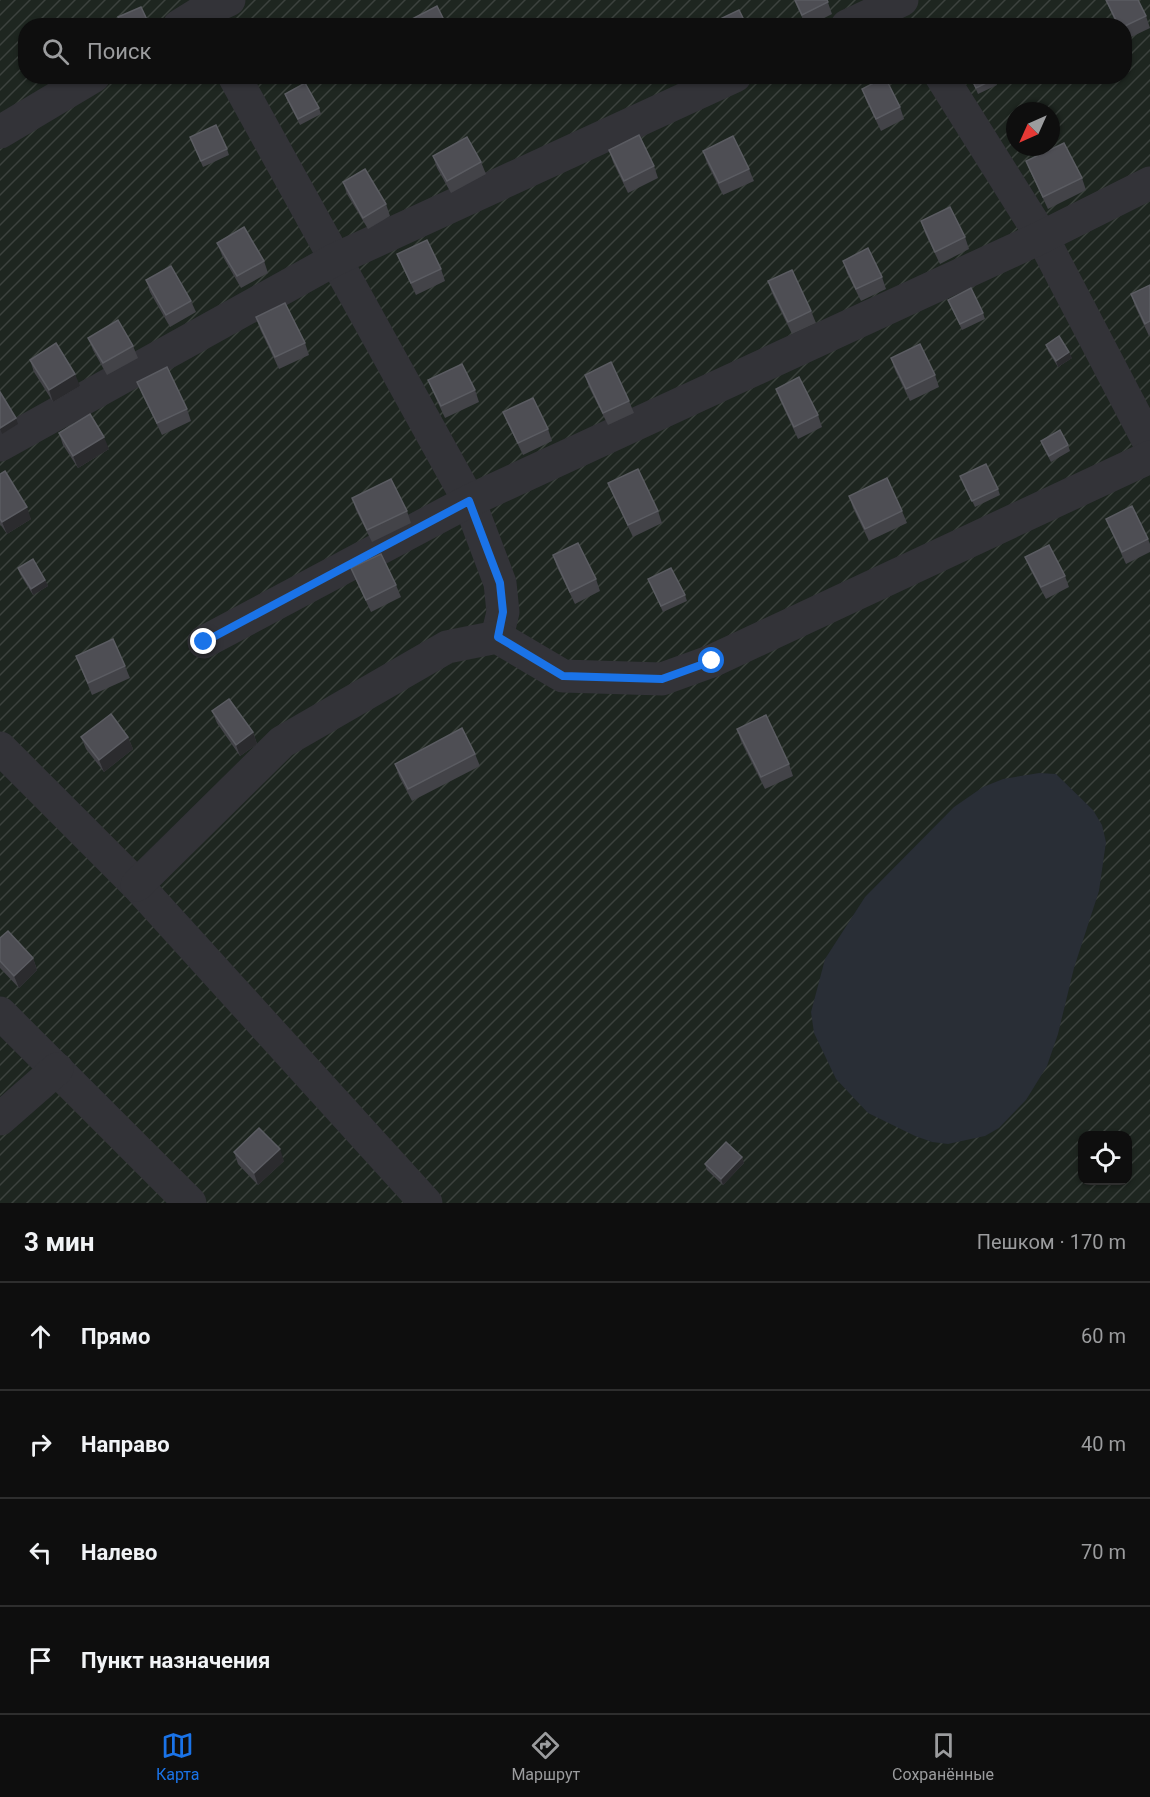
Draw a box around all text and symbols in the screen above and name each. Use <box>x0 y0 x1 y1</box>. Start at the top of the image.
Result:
search box <box>18 18 1132 84</box>
icon: search <box>39 35 72 68</box>
text: Поиск <box>87 39 151 64</box>
north arrow <box>1006 102 1060 156</box>
route end <box>190 628 216 654</box>
route start <box>698 647 724 673</box>
map controls <box>1078 1131 1132 1185</box>
button: locate <box>1078 1131 1132 1185</box>
text: 3 мин <box>24 1227 95 1257</box>
text: Пешком · 170 m <box>977 1230 1126 1254</box>
icon: ahead <box>24 1320 57 1353</box>
text: Прямо <box>81 1324 150 1349</box>
text: 60 m <box>1081 1324 1126 1348</box>
icon: right <box>24 1428 57 1461</box>
text: Направо <box>81 1432 170 1457</box>
text: 40 m <box>1081 1432 1126 1456</box>
icon: left <box>24 1536 57 1569</box>
text: Налево <box>81 1540 158 1565</box>
text: 70 m <box>1081 1540 1126 1564</box>
icon: arrive <box>24 1644 57 1677</box>
text: Пункт назначения <box>81 1648 270 1673</box>
tab: Карта <box>156 1729 200 1784</box>
tab: Маршрут <box>511 1729 580 1784</box>
tab: Сохранённые <box>892 1729 994 1784</box>

